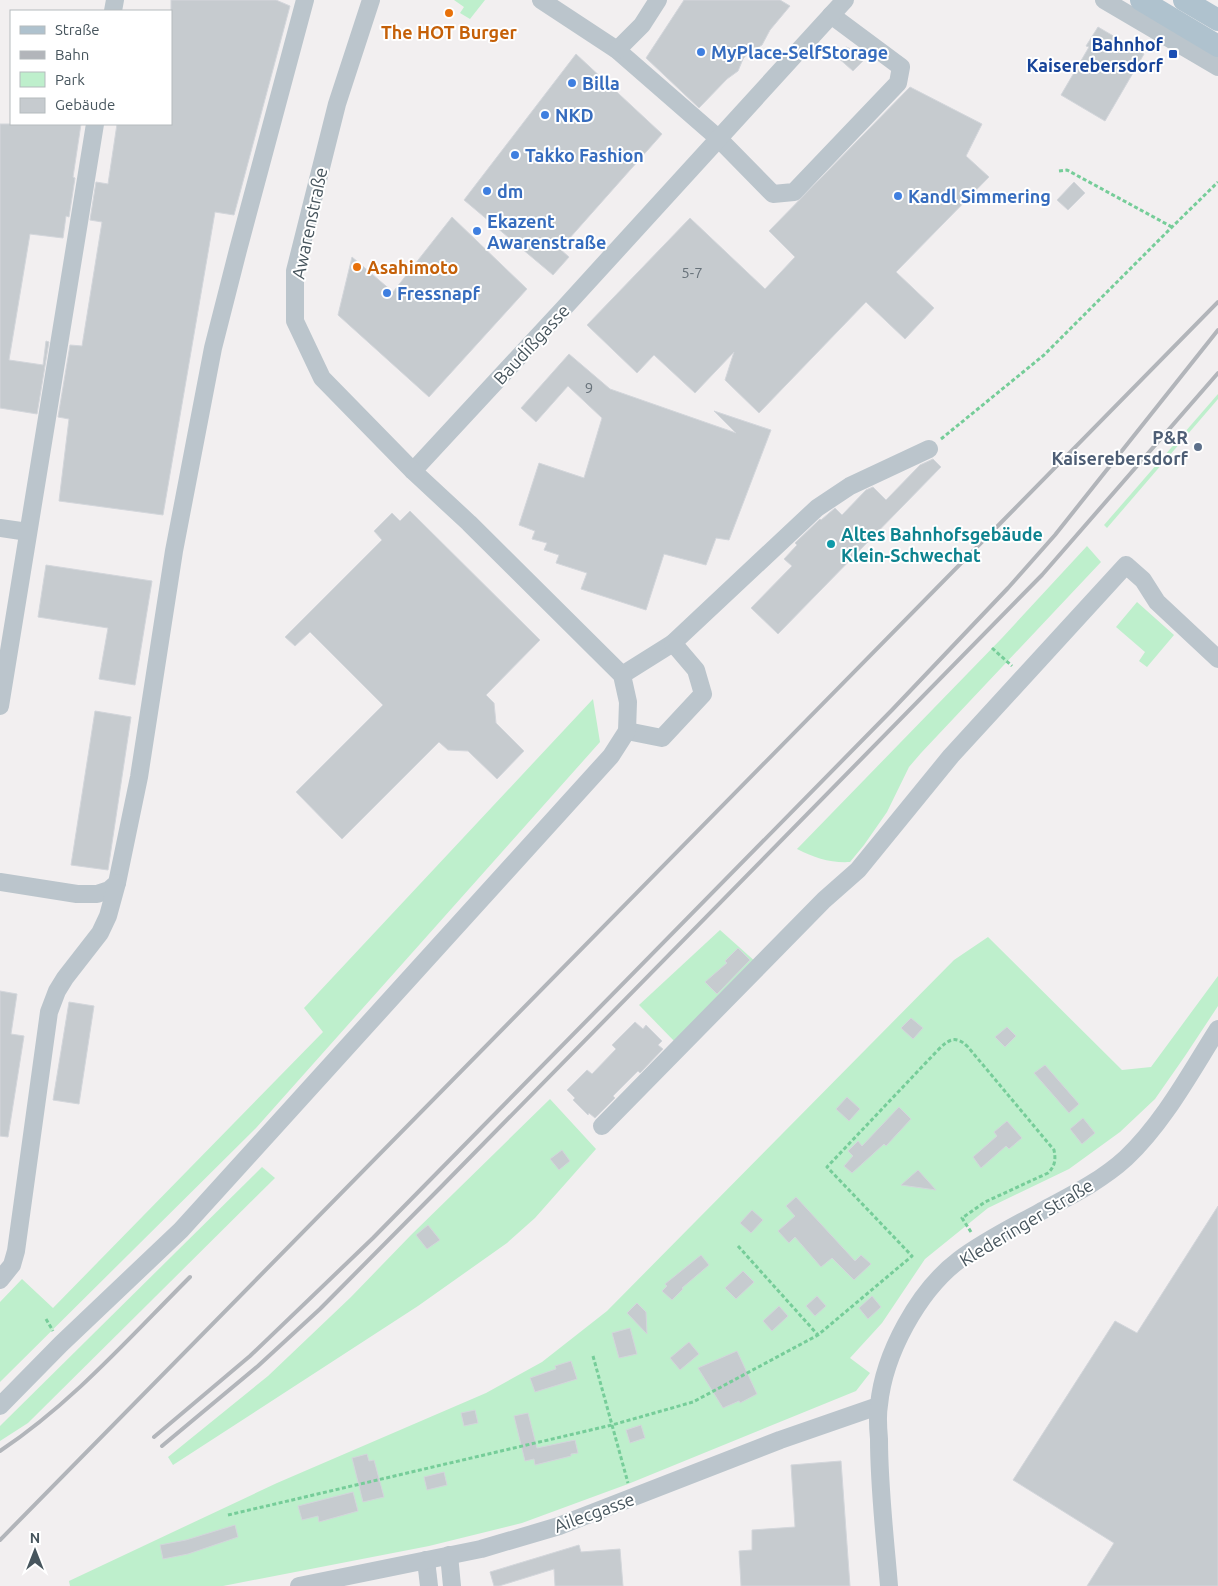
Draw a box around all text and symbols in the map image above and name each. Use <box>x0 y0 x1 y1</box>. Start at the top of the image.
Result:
marker: The HOT Burger <box>443 7 455 19</box>
legend <box>10 10 172 125</box>
text: Straße <box>55 21 99 38</box>
place label: The HOT Burger <box>381 22 518 42</box>
place label: Bahnhof Kaiserebersdorf <box>1026 34 1164 75</box>
place label: MyPlace-SelfStorage <box>711 42 888 62</box>
text: Bahn <box>55 46 89 63</box>
marker: MyPlace-SelfStorage <box>695 46 707 58</box>
marker: Bahnhof Kaiserebersdorf <box>1167 48 1179 60</box>
text: Park <box>55 71 85 88</box>
place label: Billa <box>582 73 620 93</box>
marker: Billa <box>566 77 578 89</box>
text: Gebäude <box>55 96 115 113</box>
place label: NKD <box>555 105 594 125</box>
marker: NKD <box>539 109 551 121</box>
place label: Takko Fashion <box>525 145 644 165</box>
marker: Takko Fashion <box>509 149 521 161</box>
street label: Awarenstraße <box>287 165 331 281</box>
place label: dm <box>497 181 523 201</box>
marker: dm <box>481 185 493 197</box>
place label: Kandl Simmering <box>908 186 1051 206</box>
marker: Kandl Simmering <box>892 190 904 202</box>
place label: Ekazent Awarenstraße <box>487 211 606 252</box>
marker: Ekazent Awarenstraße <box>471 225 483 237</box>
place label: Asahimoto <box>367 257 458 277</box>
marker: Asahimoto <box>351 261 363 273</box>
house number: 5-7 <box>681 264 703 281</box>
place label: Fressnapf <box>397 283 480 303</box>
marker: Fressnapf <box>381 287 393 299</box>
street label: Baudißgasse <box>489 300 573 388</box>
house number: 9 <box>585 379 593 396</box>
place label: P&R Kaiserebersdorf <box>1051 427 1189 468</box>
marker: P&R Kaiserebersdorf <box>1192 441 1204 453</box>
place label: Altes Bahnhofsgebäude Klein-Schwechat <box>841 524 1043 565</box>
marker: Altes Bahnhofsgebäude Klein-Schwechat <box>825 538 837 550</box>
street label: Klederinger Straße <box>956 1174 1096 1270</box>
street label: Ailecgasse <box>551 1488 637 1536</box>
north arrow <box>10 1526 60 1576</box>
text: N <box>30 1530 40 1546</box>

